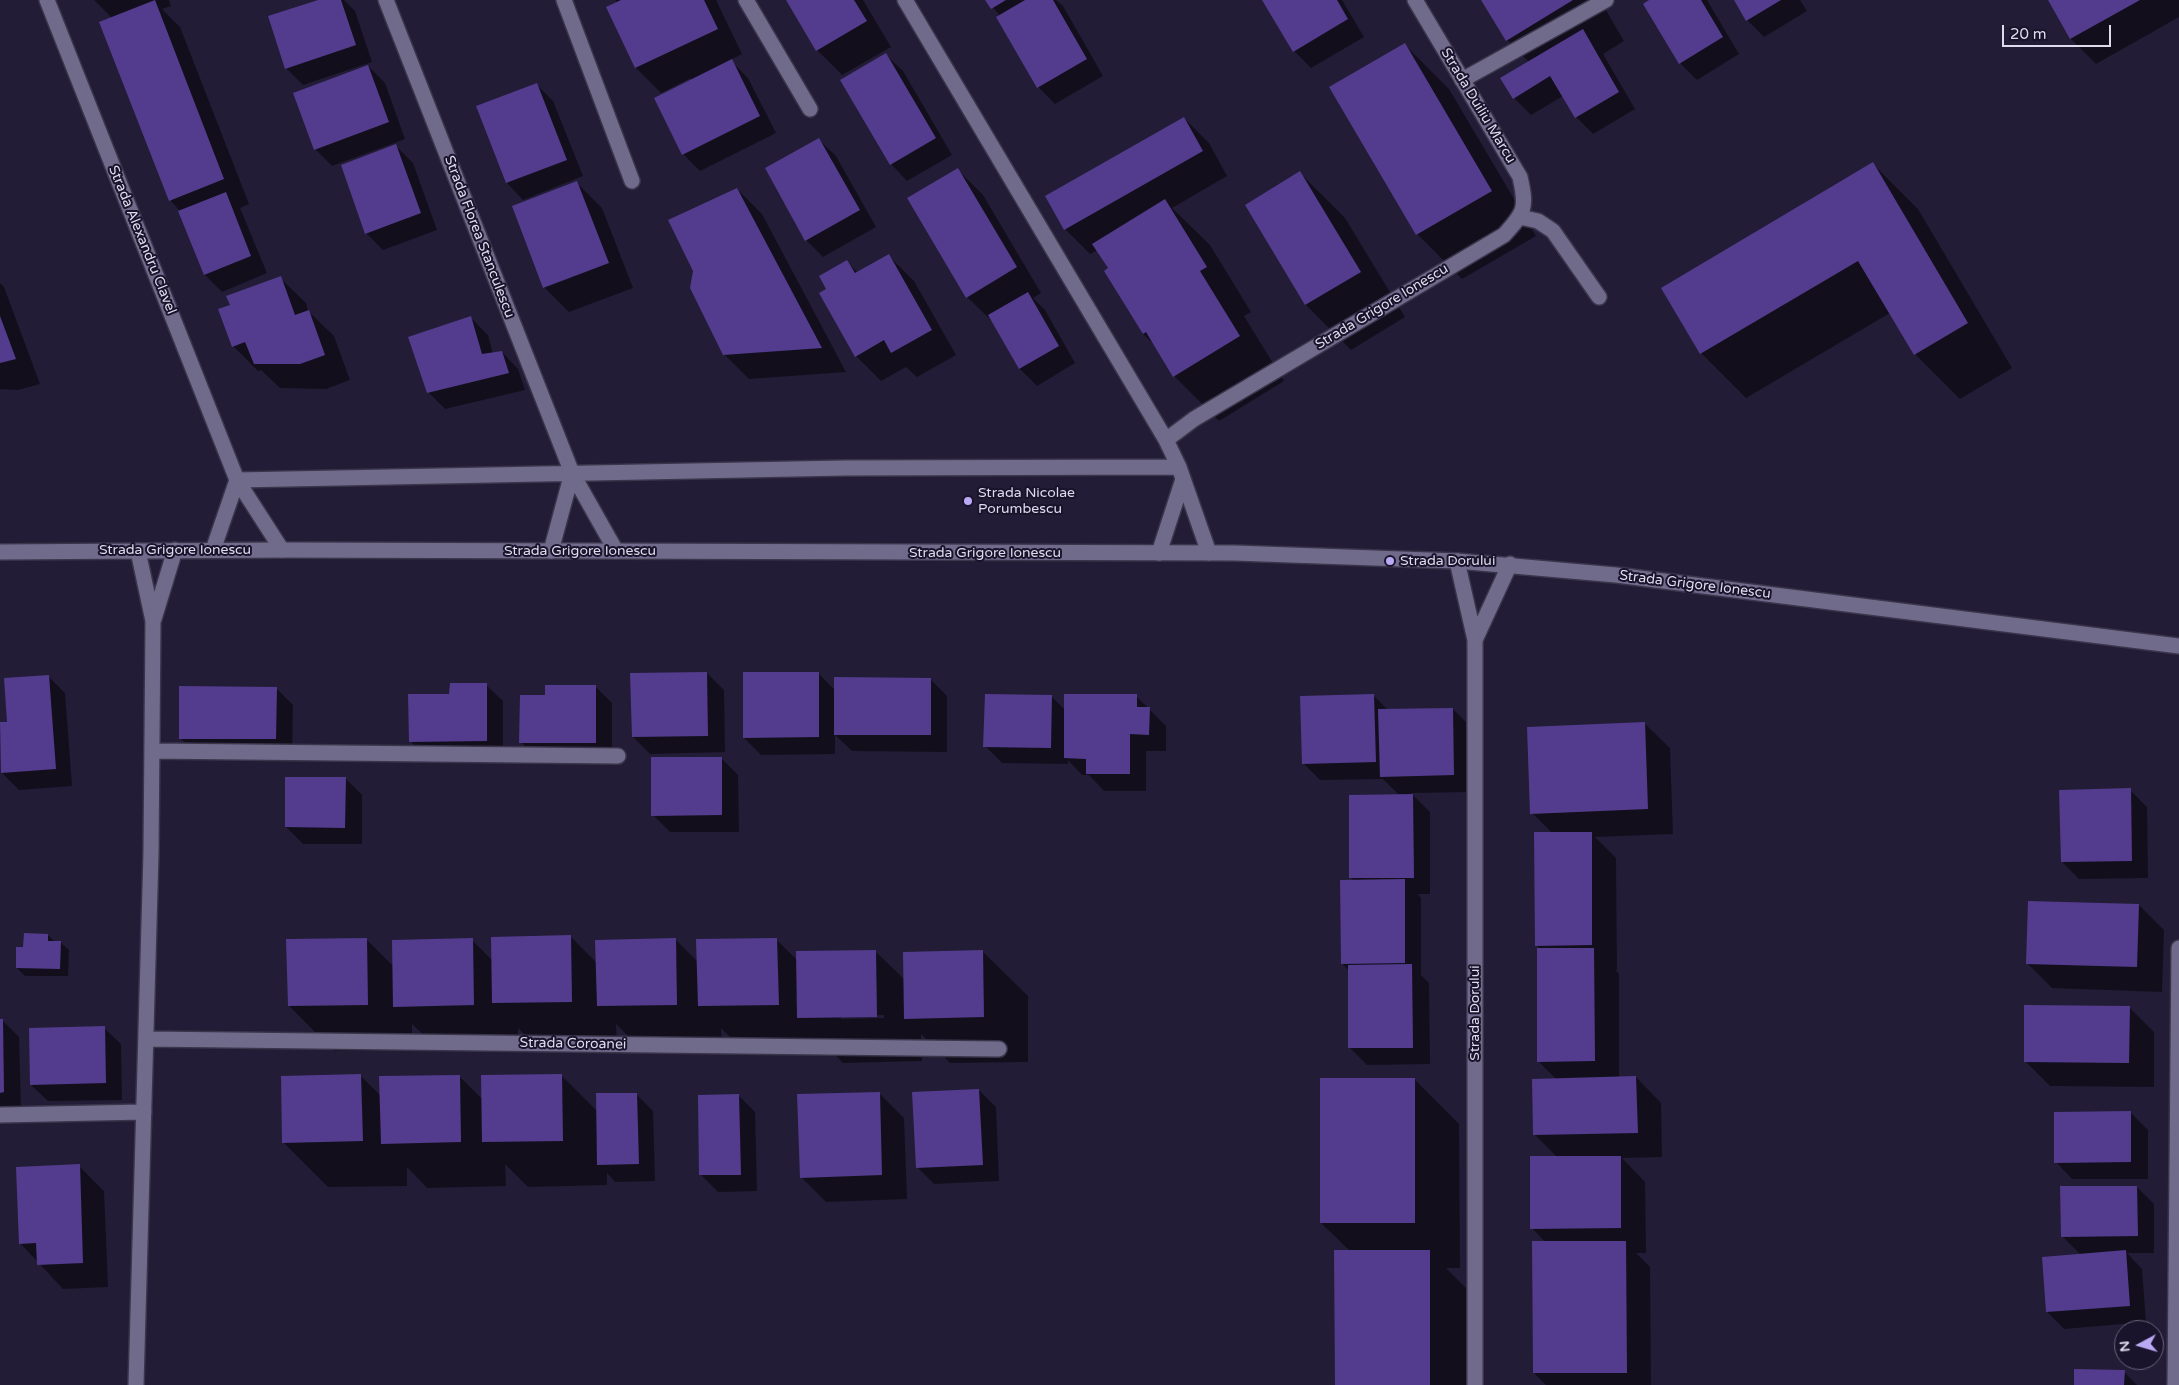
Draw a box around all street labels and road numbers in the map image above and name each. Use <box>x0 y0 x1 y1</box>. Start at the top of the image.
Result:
street label: Strada Duiliu Marcu <box>1437 45 1519 167</box>
street label: Strada Florea Stanculescu <box>440 154 518 320</box>
street label: Strada Alexandru Clavel <box>104 163 180 317</box>
street label: Strada Grigore Ionescu <box>1312 261 1452 353</box>
street label: Strada Grigore Ionescu <box>99 542 251 558</box>
street label: Strada Grigore Ionescu <box>504 543 656 559</box>
street label: Strada Grigore Ionescu <box>909 545 1061 561</box>
street label: Strada Grigore Ionescu <box>1618 567 1772 603</box>
street label: Strada Dorului <box>1467 965 1483 1061</box>
street label: Strada Coroanei <box>520 1035 626 1053</box>

